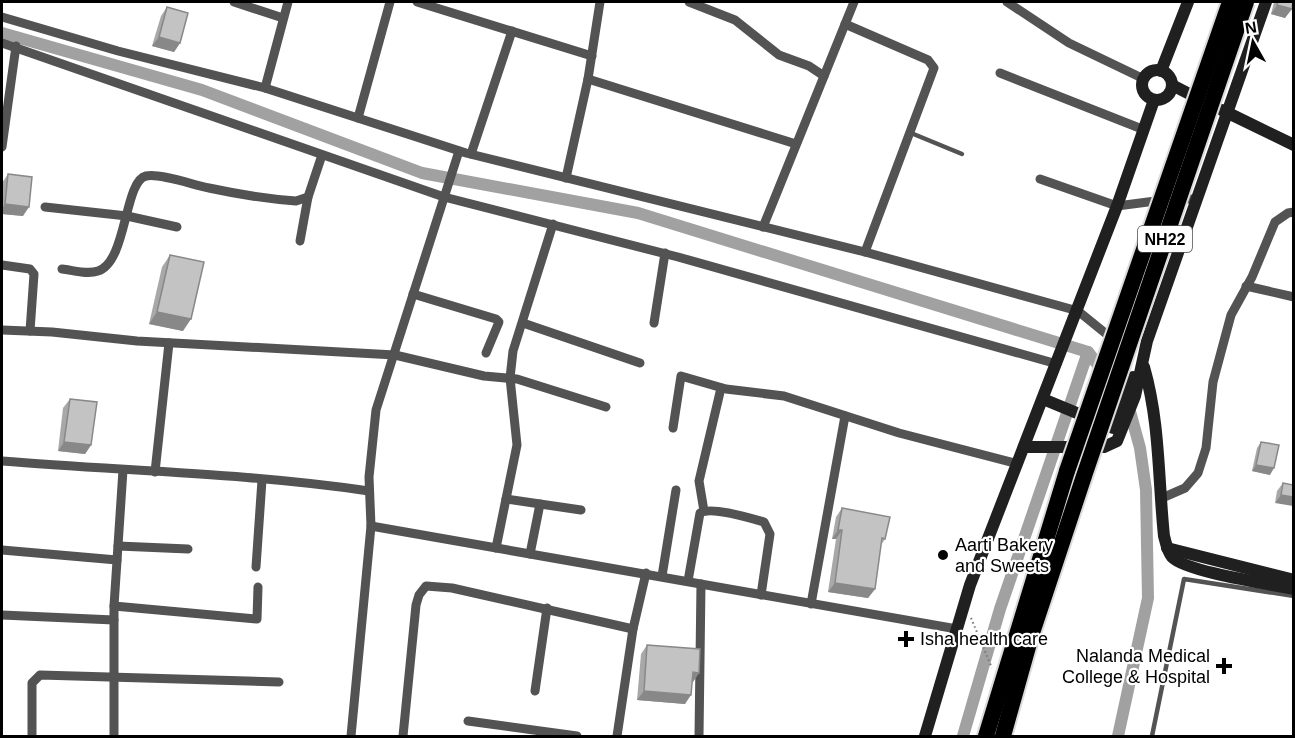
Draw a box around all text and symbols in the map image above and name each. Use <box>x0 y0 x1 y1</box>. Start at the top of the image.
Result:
north arrow <box>1223 12 1283 72</box>
text: N <box>1244 18 1258 37</box>
road number: NH22 <box>1138 226 1192 252</box>
place label: Aarti Bakery and Sweets <box>955 535 1053 576</box>
marker: Aarti Bakery and Sweets <box>936 548 950 562</box>
place label: Isha health care <box>920 629 1048 649</box>
marker: Isha health care <box>897 630 915 648</box>
place label: Nalanda Medical College & Hospital <box>1062 646 1210 687</box>
marker: Nalanda Medical College & Hospital <box>1215 657 1233 675</box>

